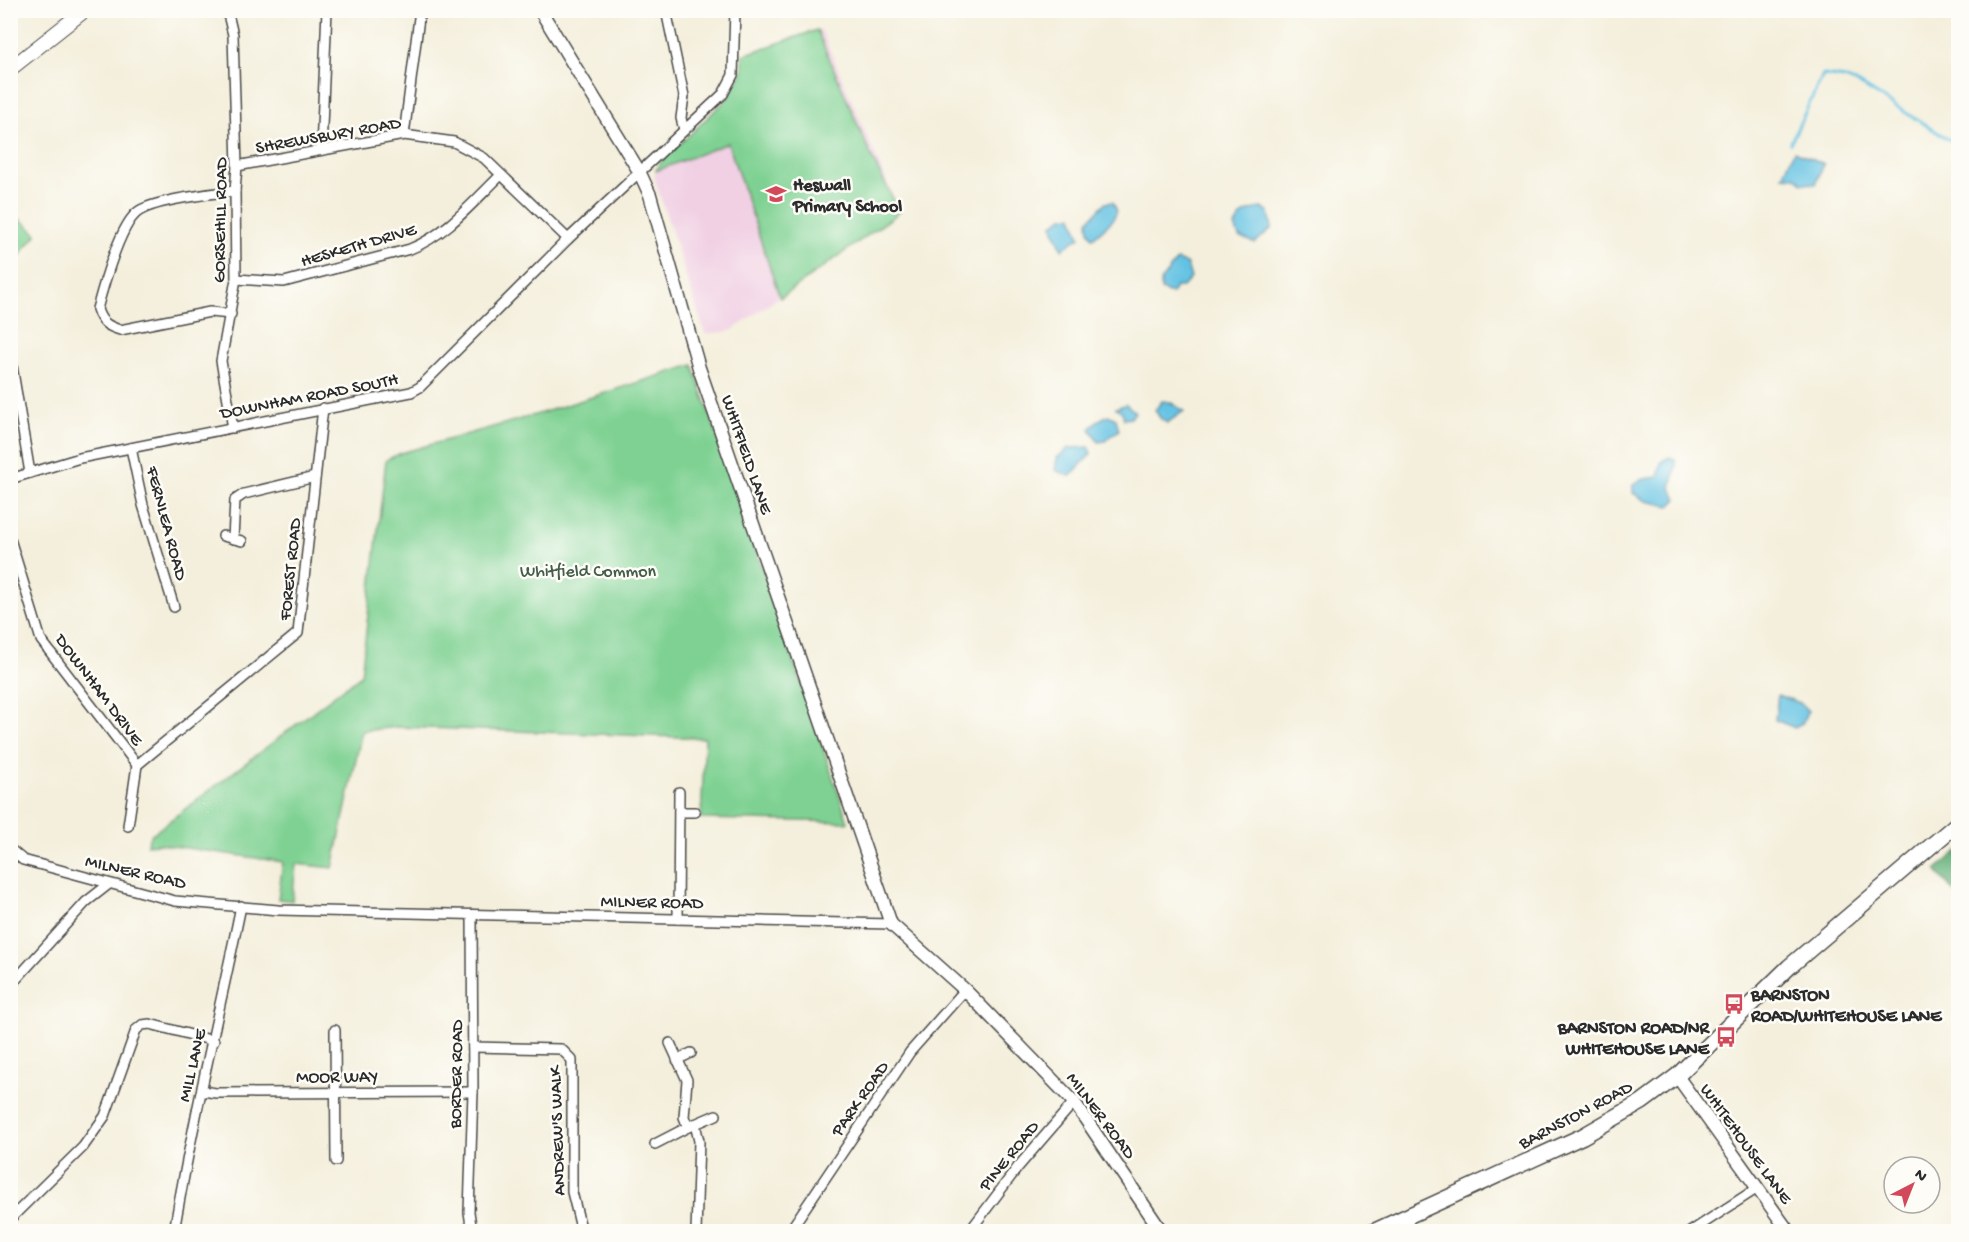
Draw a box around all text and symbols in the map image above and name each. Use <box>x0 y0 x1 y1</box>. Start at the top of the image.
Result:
street label: SHREWSBURY ROAD <box>254 113 403 160</box>
street label: GORSEHILL ROAD <box>210 157 233 283</box>
place label: Heswall Primary School <box>792 176 902 218</box>
school or university icon: Heswall Primary School <box>764 182 788 206</box>
street label: HESKETH DRIVE <box>299 220 420 273</box>
street label: DOWNHAM ROAD SOUTH <box>218 370 401 425</box>
street label: WHITFIELD LANE <box>715 393 776 518</box>
street label: FERNLEA ROAD <box>140 463 191 583</box>
street label: FOREST ROAD <box>276 517 307 623</box>
park label: Whitfield Common <box>520 562 657 583</box>
street label: DOWNHAM DRIVE <box>49 630 147 751</box>
street label: MILNER ROAD <box>83 852 188 895</box>
street label: MILNER ROAD <box>600 892 704 915</box>
place label: BARNSTON ROAD/WHITEHOUSE LANE <box>1750 986 1943 1028</box>
bus stop icon: BARNSTON ROAD/WHITEHOUSE LANE <box>1722 992 1746 1016</box>
street label: BORDER ROAD <box>446 1019 469 1130</box>
place label: BARNSTON ROAD/NR WHITEHOUSE LANE <box>1557 1019 1711 1061</box>
bus stop icon: BARNSTON ROAD/NR WHITEHOUSE LANE <box>1714 1025 1738 1049</box>
street label: MILL LANE <box>175 1026 212 1104</box>
street label: PARK ROAD <box>827 1058 895 1142</box>
street label: ANDREW'S WALK <box>546 1064 571 1196</box>
street label: MOOR WAY <box>296 1068 378 1089</box>
street label: MILNER ROAD <box>1061 1069 1139 1164</box>
street label: BARNSTON ROAD <box>1515 1077 1637 1155</box>
street label: WHITEHOUSE LANE <box>1694 1080 1796 1209</box>
street label: PINE ROAD <box>975 1117 1045 1197</box>
north arrow <box>1882 1155 1942 1215</box>
text: N <box>1909 1166 1930 1187</box>

